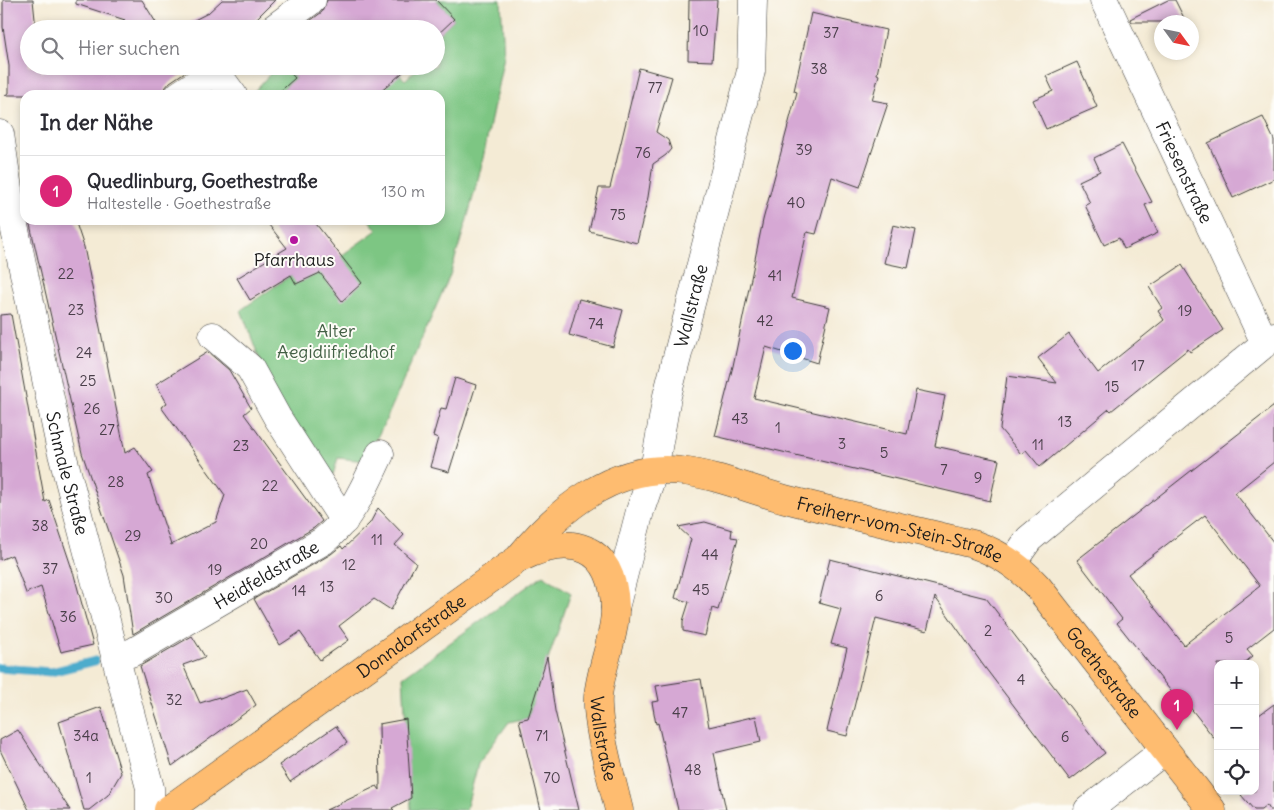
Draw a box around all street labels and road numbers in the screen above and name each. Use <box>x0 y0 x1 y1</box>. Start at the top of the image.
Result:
street label: Friesenstraße <box>1151 117 1219 227</box>
street label: Wallstraße <box>669 261 712 350</box>
street label: Schmale Straße <box>42 409 94 537</box>
street label: Freiherr-vom-Stein-Straße <box>794 491 1007 567</box>
street label: Heidfeldstraße <box>209 535 323 614</box>
street label: Donndorfstraße <box>352 589 470 683</box>
street label: Goethestraße <box>1061 621 1147 723</box>
street label: Wallstraße <box>586 696 623 783</box>

